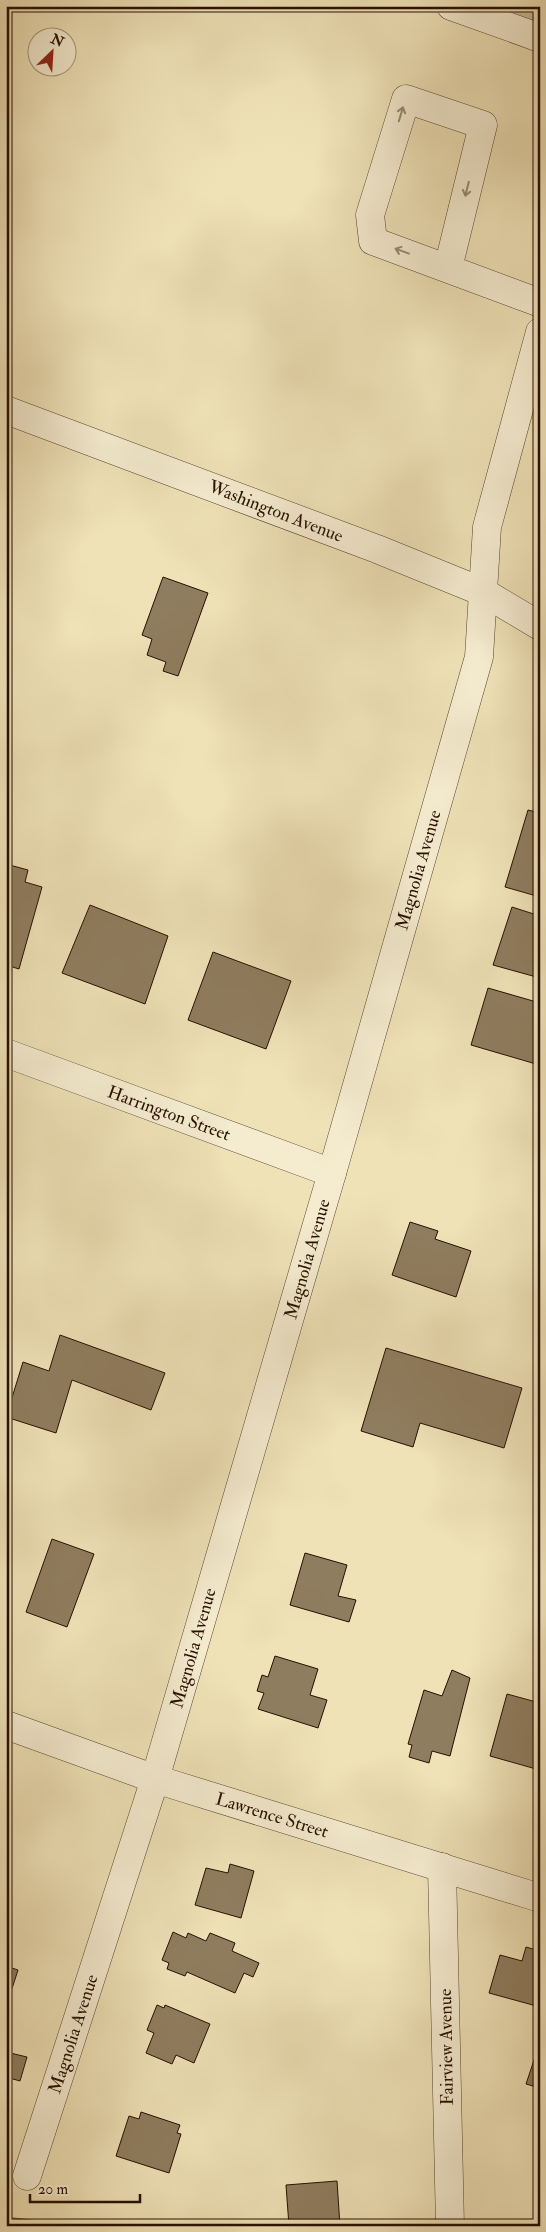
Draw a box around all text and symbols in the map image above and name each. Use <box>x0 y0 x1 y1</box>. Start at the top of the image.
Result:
north arrow <box>28 28 78 78</box>
text: N <box>47 30 67 51</box>
one-way arrow <box>397 106 407 122</box>
one-way arrow <box>462 180 471 196</box>
one-way arrow <box>394 246 410 255</box>
street label: Washington Avenue <box>204 475 347 548</box>
street label: Magnolia Avenue <box>390 807 447 933</box>
street label: Harrington Street <box>104 1081 234 1146</box>
street label: Magnolia Avenue <box>279 1196 336 1322</box>
street label: Magnolia Avenue <box>165 1585 222 1711</box>
street label: Lawrence Street <box>213 1787 331 1844</box>
street label: Magnolia Avenue <box>43 1971 104 2097</box>
street label: Fairview Avenue <box>434 1988 459 2106</box>
scale bar <box>30 2172 140 2204</box>
text: 20 m <box>38 2180 68 2199</box>

